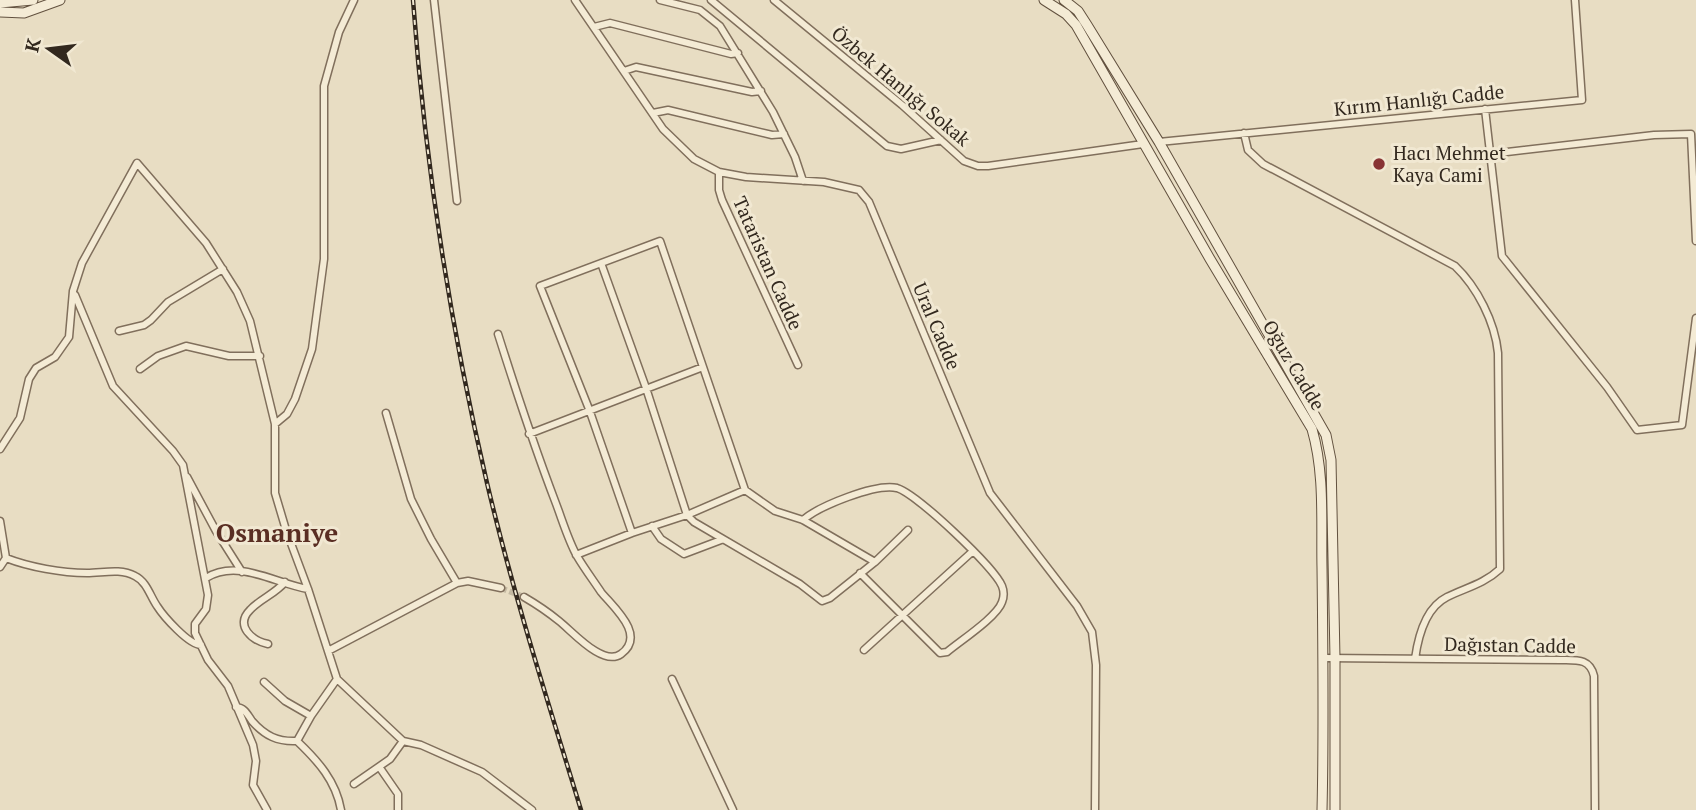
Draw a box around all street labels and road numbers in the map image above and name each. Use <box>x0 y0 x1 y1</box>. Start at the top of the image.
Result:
street label: Özbek Hanlığı Sokak <box>827 20 976 151</box>
street label: Kırım Hanlığı Cadde <box>1333 78 1505 121</box>
street label: Tataristan Cadde <box>728 192 809 334</box>
street label: Ural Cadde <box>908 278 967 373</box>
street label: Oğuz Cadde <box>1258 315 1331 415</box>
street label: Dağıstan Cadde <box>1444 631 1576 658</box>

